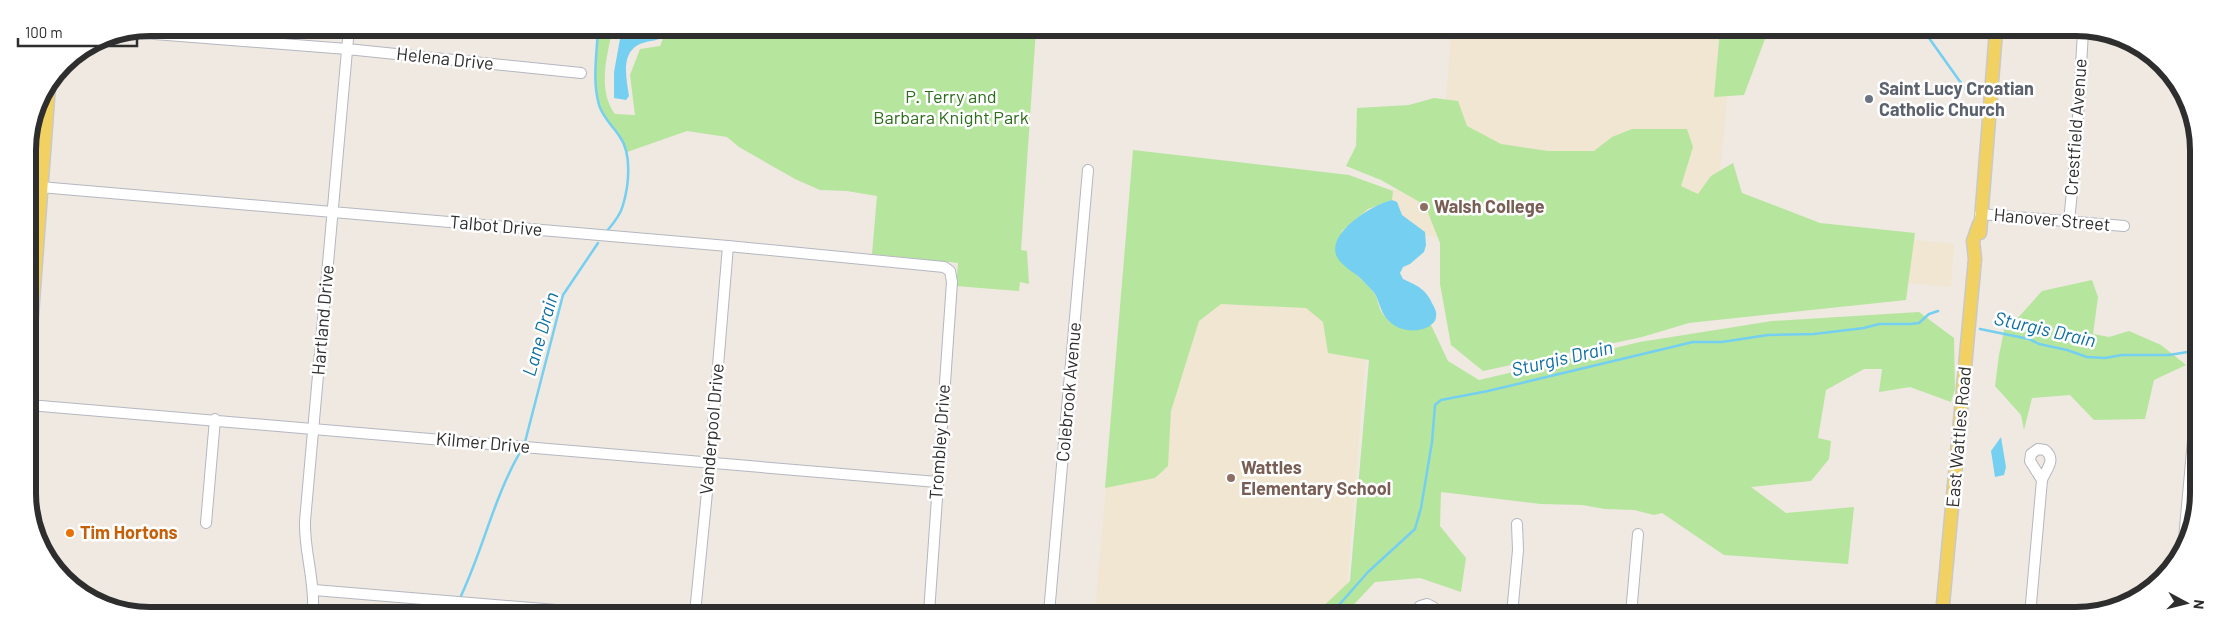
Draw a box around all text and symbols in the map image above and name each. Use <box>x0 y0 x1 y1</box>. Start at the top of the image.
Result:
scale bar <box>18 15 136 47</box>
text: 100 m <box>25 23 63 41</box>
street label: Helena Drive <box>395 42 495 74</box>
street label: Crestfield Avenue <box>2059 58 2091 196</box>
place label: Saint Lucy Croatian Catholic Church <box>1879 77 2034 120</box>
park label: P. Terry and Barbara Knight Park <box>873 85 1029 128</box>
marker: Saint Lucy Croatian Catholic Church <box>1863 93 1875 105</box>
place label: Walsh College <box>1434 195 1545 217</box>
marker: Walsh College <box>1418 201 1430 213</box>
street label: Hanover Street <box>1993 203 2111 235</box>
street label: Talbot Drive <box>449 210 543 240</box>
street label: Hartland Drive <box>306 264 338 376</box>
water label: Lane Drain <box>517 289 562 379</box>
water label: Sturgis Drain <box>1992 306 2098 351</box>
street label: Colebrook Avenue <box>1051 321 1085 463</box>
water label: Sturgis Drain <box>1509 335 1615 380</box>
street label: Vanderpool Drive <box>694 362 728 496</box>
street label: East Wattles Road <box>1941 365 1975 508</box>
street label: Trombley Drive <box>924 383 954 500</box>
street label: Kilmer Drive <box>435 427 531 457</box>
place label: Wattles Elementary School <box>1241 456 1391 499</box>
marker: Wattles Elementary School <box>1225 472 1237 484</box>
place label: Tim Hortons <box>80 521 178 543</box>
marker: Tim Hortons <box>64 527 76 539</box>
north arrow <box>2161 578 2211 628</box>
text: N <box>2190 599 2208 610</box>

